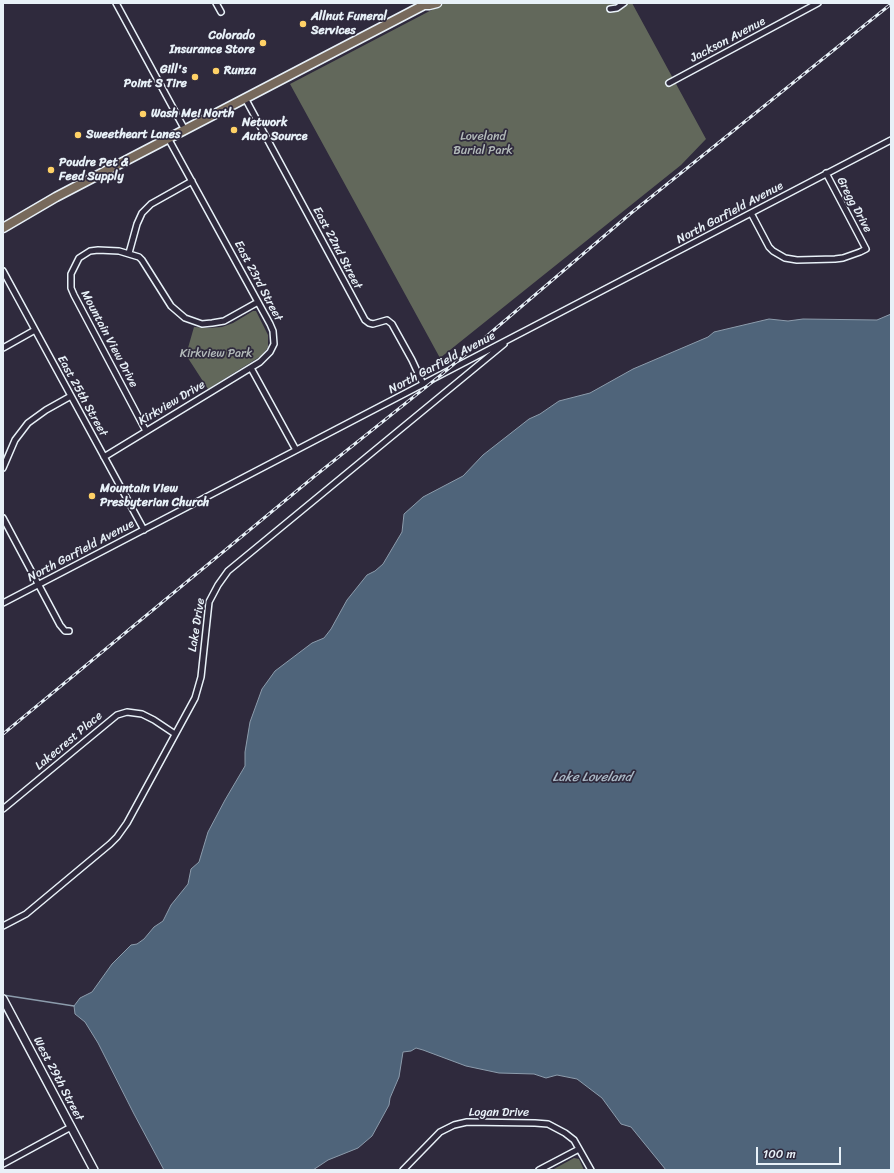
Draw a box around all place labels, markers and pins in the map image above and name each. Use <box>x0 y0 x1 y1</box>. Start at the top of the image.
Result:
place label: Allnut Funeral Services <box>311 10 387 38</box>
marker: Allnut Funeral Services <box>298 19 308 29</box>
place label: Colorado Insurance Store <box>170 29 255 57</box>
marker: Colorado Insurance Store <box>258 38 268 48</box>
place label: Gill's Point S Tire <box>124 63 187 91</box>
place label: Runza <box>224 64 256 78</box>
marker: Runza <box>211 66 221 76</box>
marker: Gill's Point S Tire <box>190 72 200 82</box>
place label: Wash Me! North <box>151 107 234 121</box>
marker: Wash Me! North <box>138 109 148 119</box>
place label: Network Auto Source <box>242 116 308 144</box>
marker: Network Auto Source <box>229 125 239 135</box>
place label: Sweetheart Lanes <box>86 128 181 142</box>
marker: Sweetheart Lanes <box>73 130 83 140</box>
place label: Poudre Pet & Feed Supply <box>59 156 128 184</box>
marker: Poudre Pet & Feed Supply <box>46 165 56 175</box>
place label: Mountain View Presbyterian Church <box>100 482 209 510</box>
marker: Mountain View Presbyterian Church <box>87 491 97 501</box>

